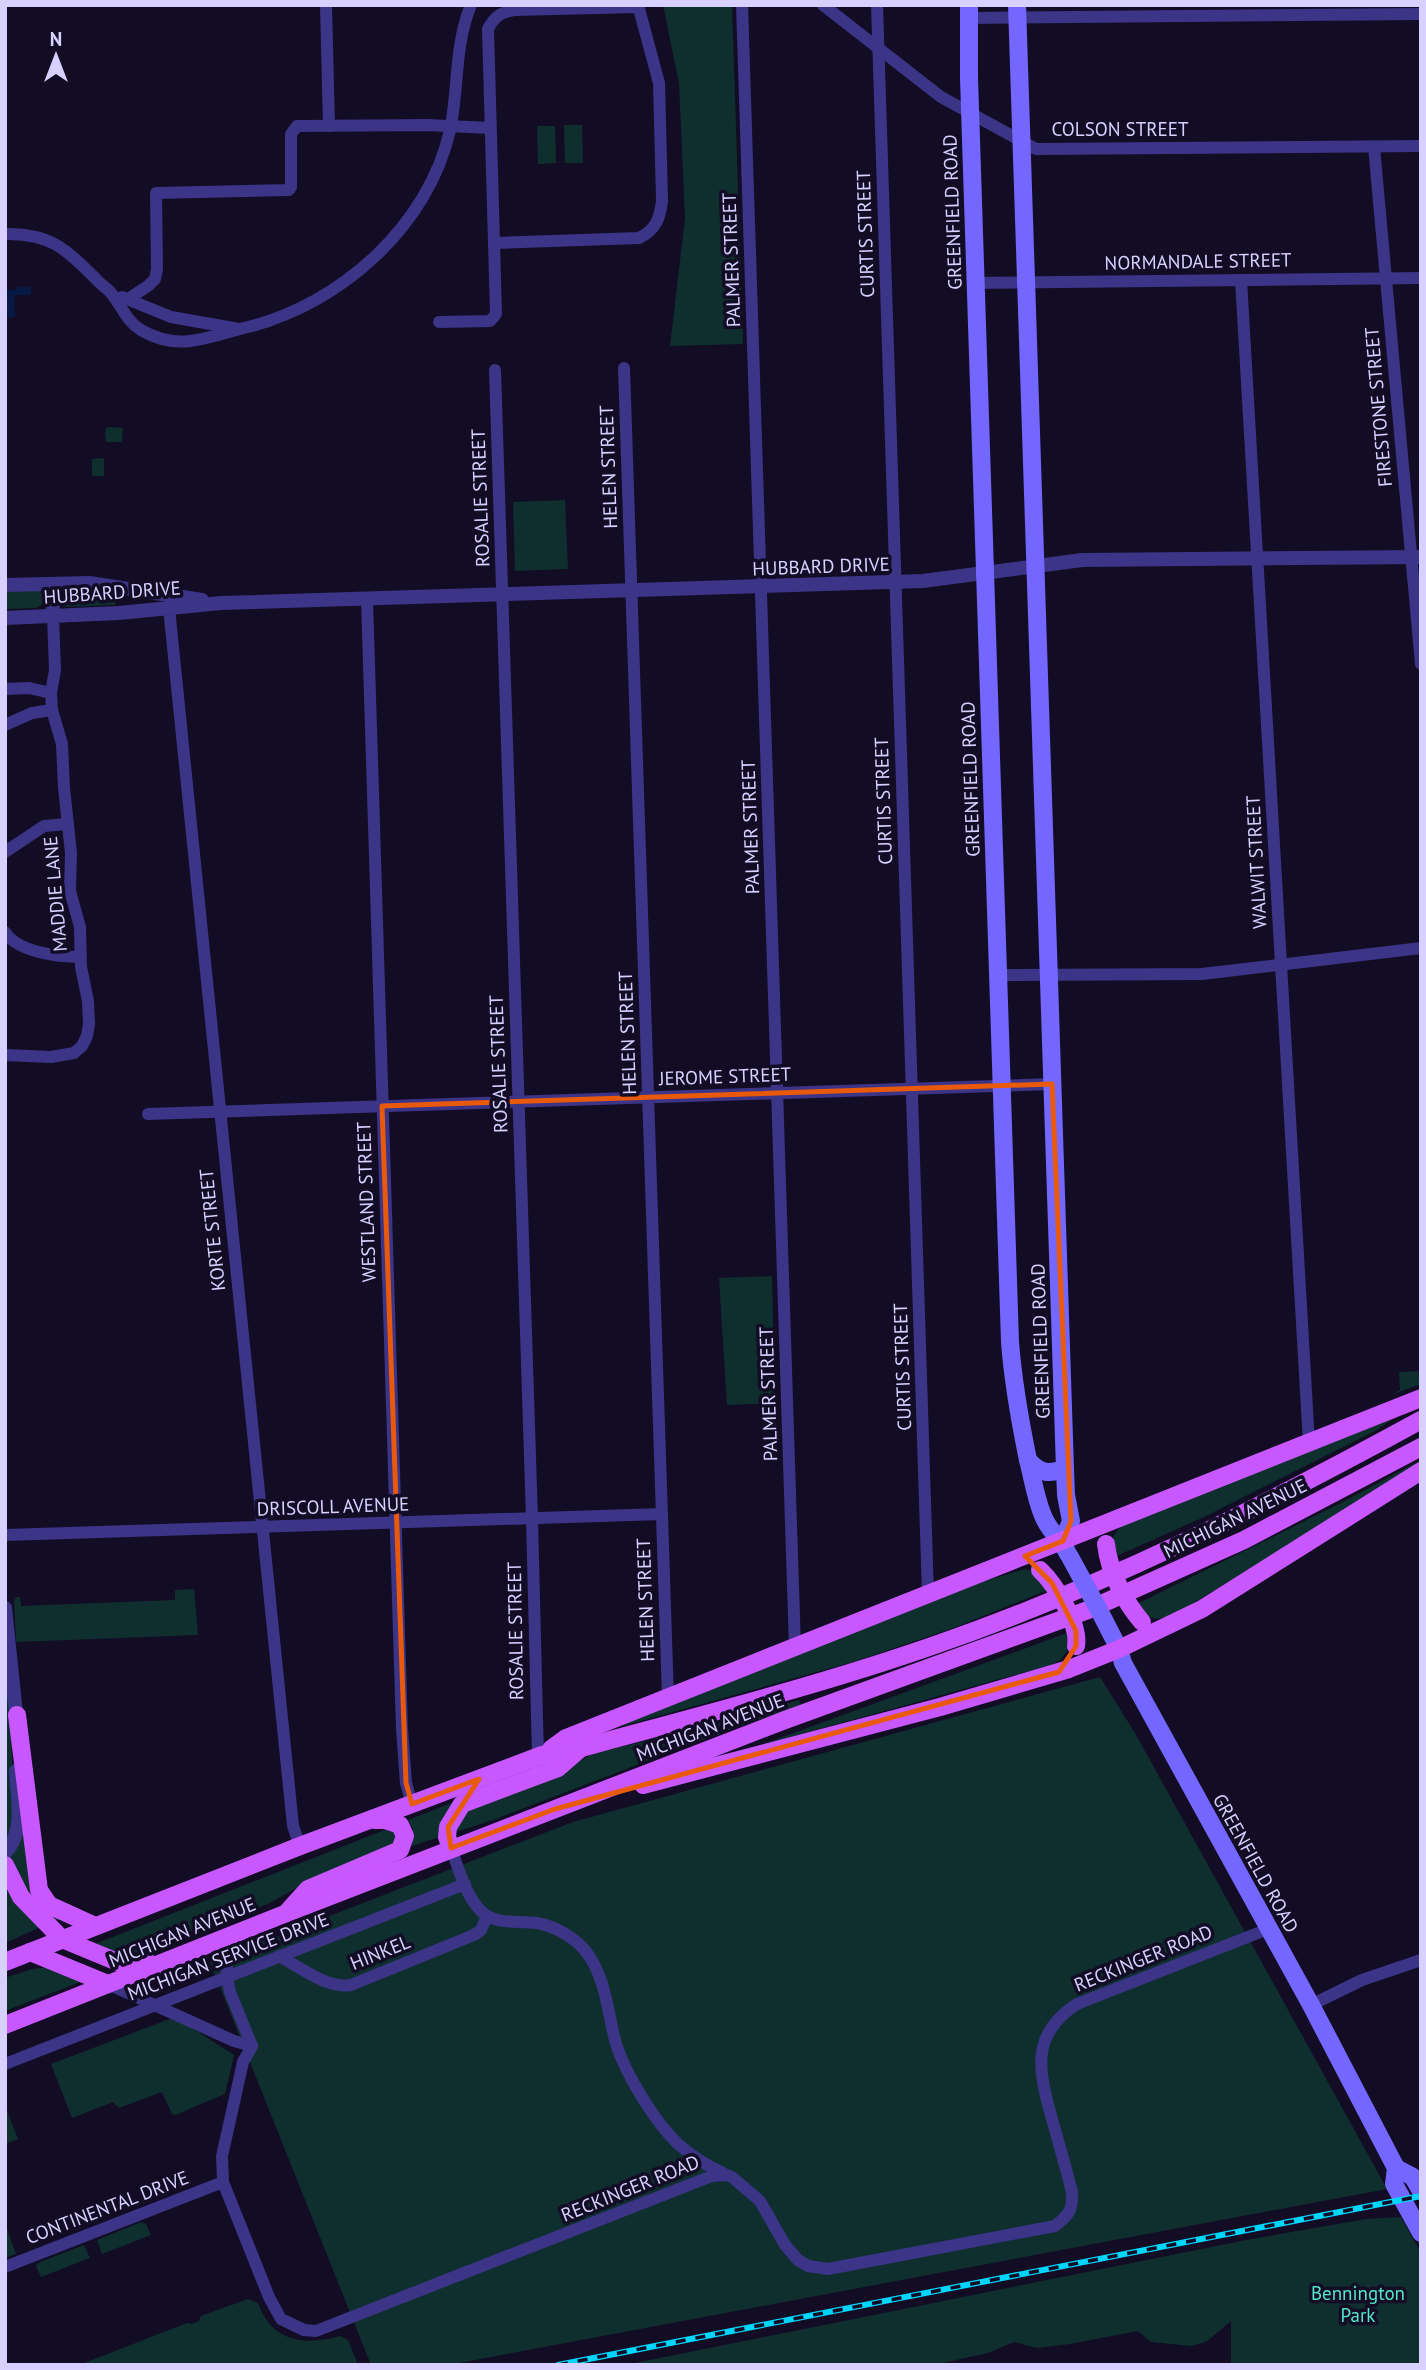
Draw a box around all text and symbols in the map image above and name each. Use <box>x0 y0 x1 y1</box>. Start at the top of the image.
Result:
north arrow <box>21 21 91 91</box>
text: N <box>50 27 62 51</box>
street label: COLSON STREET <box>1052 117 1189 141</box>
street label: GREENFIELD ROAD <box>937 134 967 290</box>
street label: CURTIS STREET <box>851 169 879 298</box>
street label: PALMER STREET <box>717 192 745 328</box>
street label: NORMANDALE STREET <box>1104 247 1292 275</box>
street label: FIRESTONE STREET <box>1359 326 1397 488</box>
street label: HELEN STREET <box>594 404 622 529</box>
street label: ROSALIE STREET <box>466 428 494 567</box>
street label: HUBBARD DRIVE <box>752 552 890 580</box>
street label: HUBBARD DRIVE <box>43 575 181 609</box>
street label: GREENFIELD ROAD <box>955 701 985 857</box>
street label: CURTIS STREET <box>869 736 897 865</box>
street label: PALMER STREET <box>736 759 764 895</box>
street label: WALWIT STREET <box>1240 794 1271 929</box>
street label: MADDIE LANE <box>38 835 72 953</box>
street label: HELEN STREET <box>613 970 641 1095</box>
street label: ROSALIE STREET <box>484 994 512 1133</box>
street label: JEROME STREET <box>657 1062 792 1090</box>
street label: WESTLAND STREET <box>351 1121 381 1283</box>
street label: KORTE STREET <box>194 1167 230 1292</box>
street label: GREENFIELD ROAD <box>1025 1263 1055 1419</box>
street label: CURTIS STREET <box>888 1302 916 1431</box>
street label: PALMER STREET <box>754 1326 782 1462</box>
street label: MICHIGAN AVENUE <box>1160 1473 1310 1563</box>
street label: DRISCOLL AVENUE <box>256 1491 410 1521</box>
street label: HELEN STREET <box>631 1537 659 1662</box>
street label: ROSALIE STREET <box>502 1561 528 1700</box>
street label: MICHIGAN AVENUE <box>633 1688 787 1766</box>
street label: GREENFIELD ROAD <box>1208 1789 1304 1937</box>
street label: MICHIGAN AVENUE <box>105 1892 259 1972</box>
street label: MICHIGAN SERVICE DRIVE <box>124 1907 332 2005</box>
street label: RECKINGER ROAD <box>1070 1919 1216 1997</box>
street label: HINKEL <box>346 1929 414 1975</box>
street label: RECKINGER ROAD <box>557 2149 703 2227</box>
street label: CONTINENTAL DRIVE <box>22 2165 192 2249</box>
park label: Bennington Park <box>1311 2281 1405 2327</box>

